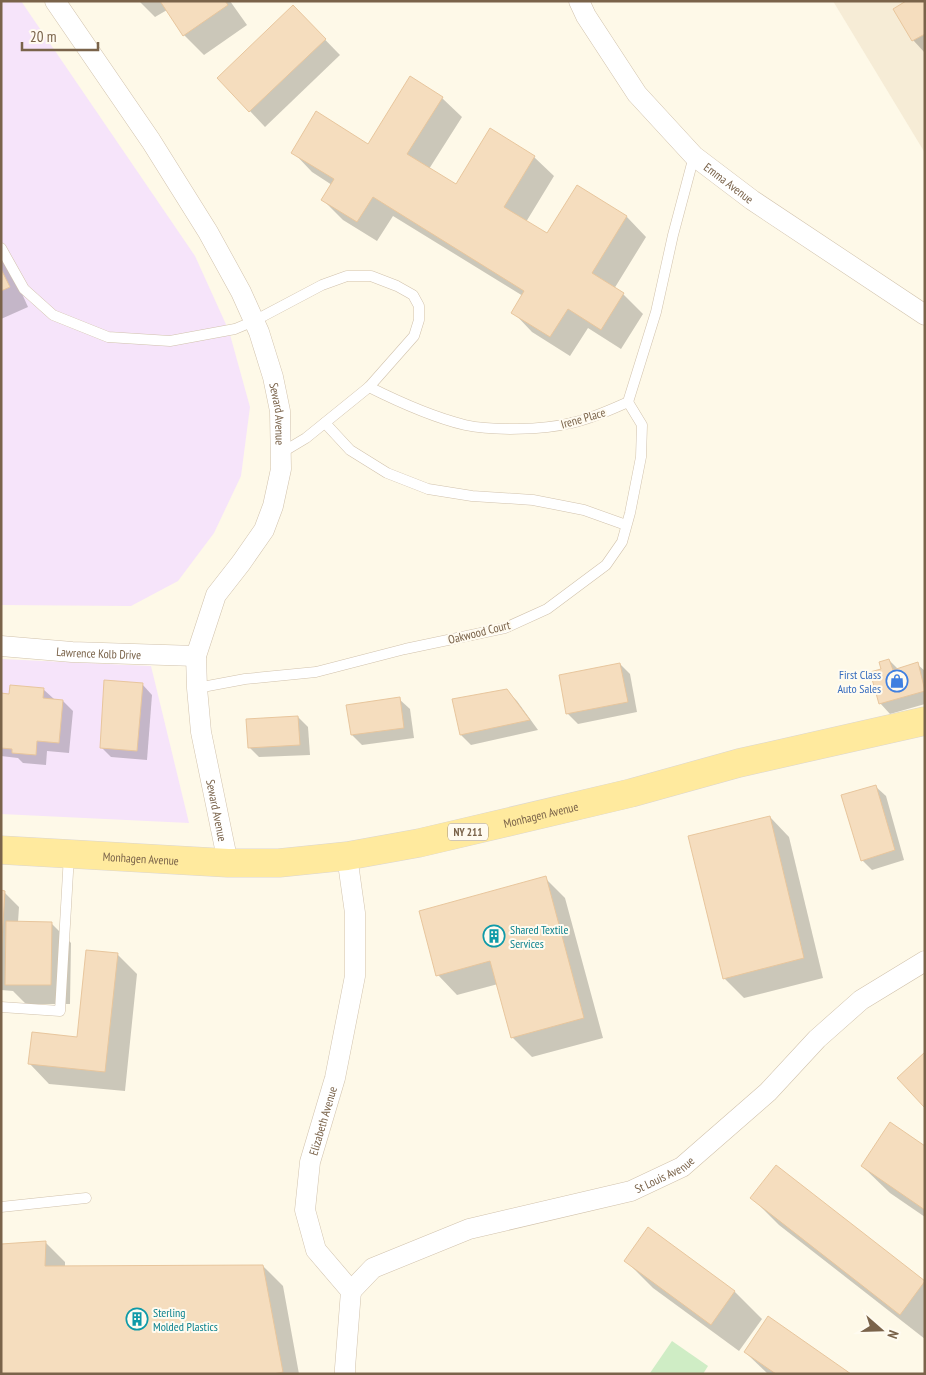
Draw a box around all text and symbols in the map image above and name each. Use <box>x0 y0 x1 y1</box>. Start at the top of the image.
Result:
scale bar <box>22 20 99 52</box>
text: 20 m <box>30 27 56 46</box>
street label: Emma Avenue <box>701 159 757 206</box>
street label: Seward Avenue <box>267 381 288 445</box>
street label: Irene Place <box>559 404 607 432</box>
street label: Oakwood Court <box>446 617 512 647</box>
street label: Lawrence Kolb Drive <box>56 643 141 662</box>
place label: First Class Auto Sales <box>837 667 881 696</box>
shop icon: First Class Auto Sales <box>885 669 909 693</box>
street label: Seward Avenue <box>203 778 231 843</box>
street label: Monhagen Avenue <box>502 798 580 830</box>
road number: NY 211 <box>448 824 488 840</box>
street label: Monhagen Avenue <box>102 848 179 868</box>
place label: Shared Textile Services <box>510 922 568 951</box>
building icon: Shared Textile Services <box>482 924 506 948</box>
street label: Elizabeth Avenue <box>305 1084 340 1157</box>
street label: St Louis Avenue <box>632 1153 697 1196</box>
place label: Sterling Molded Plastics <box>153 1305 218 1334</box>
north arrow <box>856 1305 906 1355</box>
building icon: Sterling Molded Plastics <box>125 1307 149 1331</box>
text: N <box>883 1328 903 1341</box>

